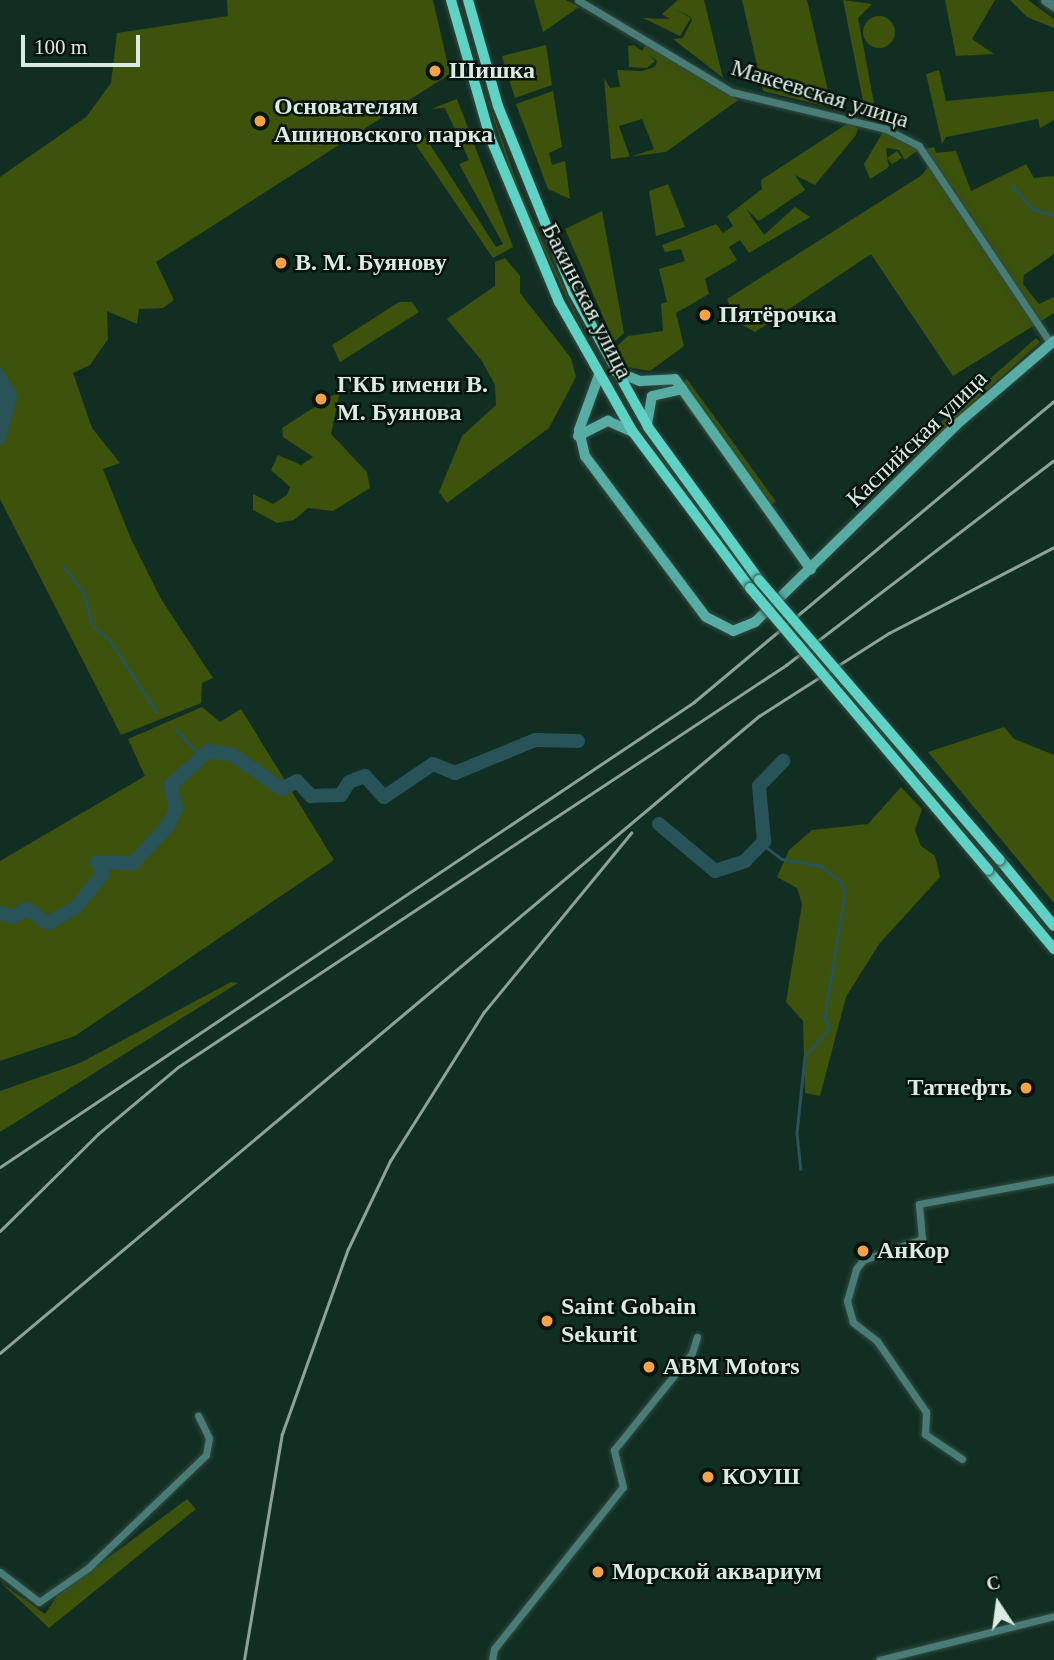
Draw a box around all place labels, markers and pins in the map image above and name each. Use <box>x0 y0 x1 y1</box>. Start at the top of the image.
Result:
place label: Шишка <box>449 57 535 85</box>
marker: Шишка <box>427 63 443 79</box>
place label: Основателям Ашиновского парка <box>274 93 493 149</box>
marker: Основателям Ашиновского парка <box>252 113 268 129</box>
place label: В. М. Буянову <box>295 249 447 277</box>
marker: В. М. Буянову <box>273 255 289 271</box>
place label: Пятёрочка <box>719 301 837 329</box>
marker: Пятёрочка <box>697 307 713 323</box>
place label: ГКБ имени В. М. Буянова <box>337 371 488 427</box>
marker: ГКБ имени В. М. Буянова <box>311 389 331 409</box>
place label: Татнефть <box>908 1074 1012 1102</box>
marker: Татнефть <box>1018 1080 1034 1096</box>
place label: АнКор <box>877 1237 950 1265</box>
marker: АнКор <box>855 1243 871 1259</box>
place label: Saint Gobain Sekurit <box>561 1293 696 1349</box>
marker: Saint Gobain Sekurit <box>539 1313 555 1329</box>
place label: ABM Motors <box>663 1353 800 1381</box>
marker: ABM Motors <box>641 1359 657 1375</box>
place label: КОУШ <box>722 1463 800 1491</box>
marker: КОУШ <box>700 1469 716 1485</box>
place label: Морской аквариум <box>612 1558 822 1586</box>
marker: Морской аквариум <box>590 1564 606 1580</box>

